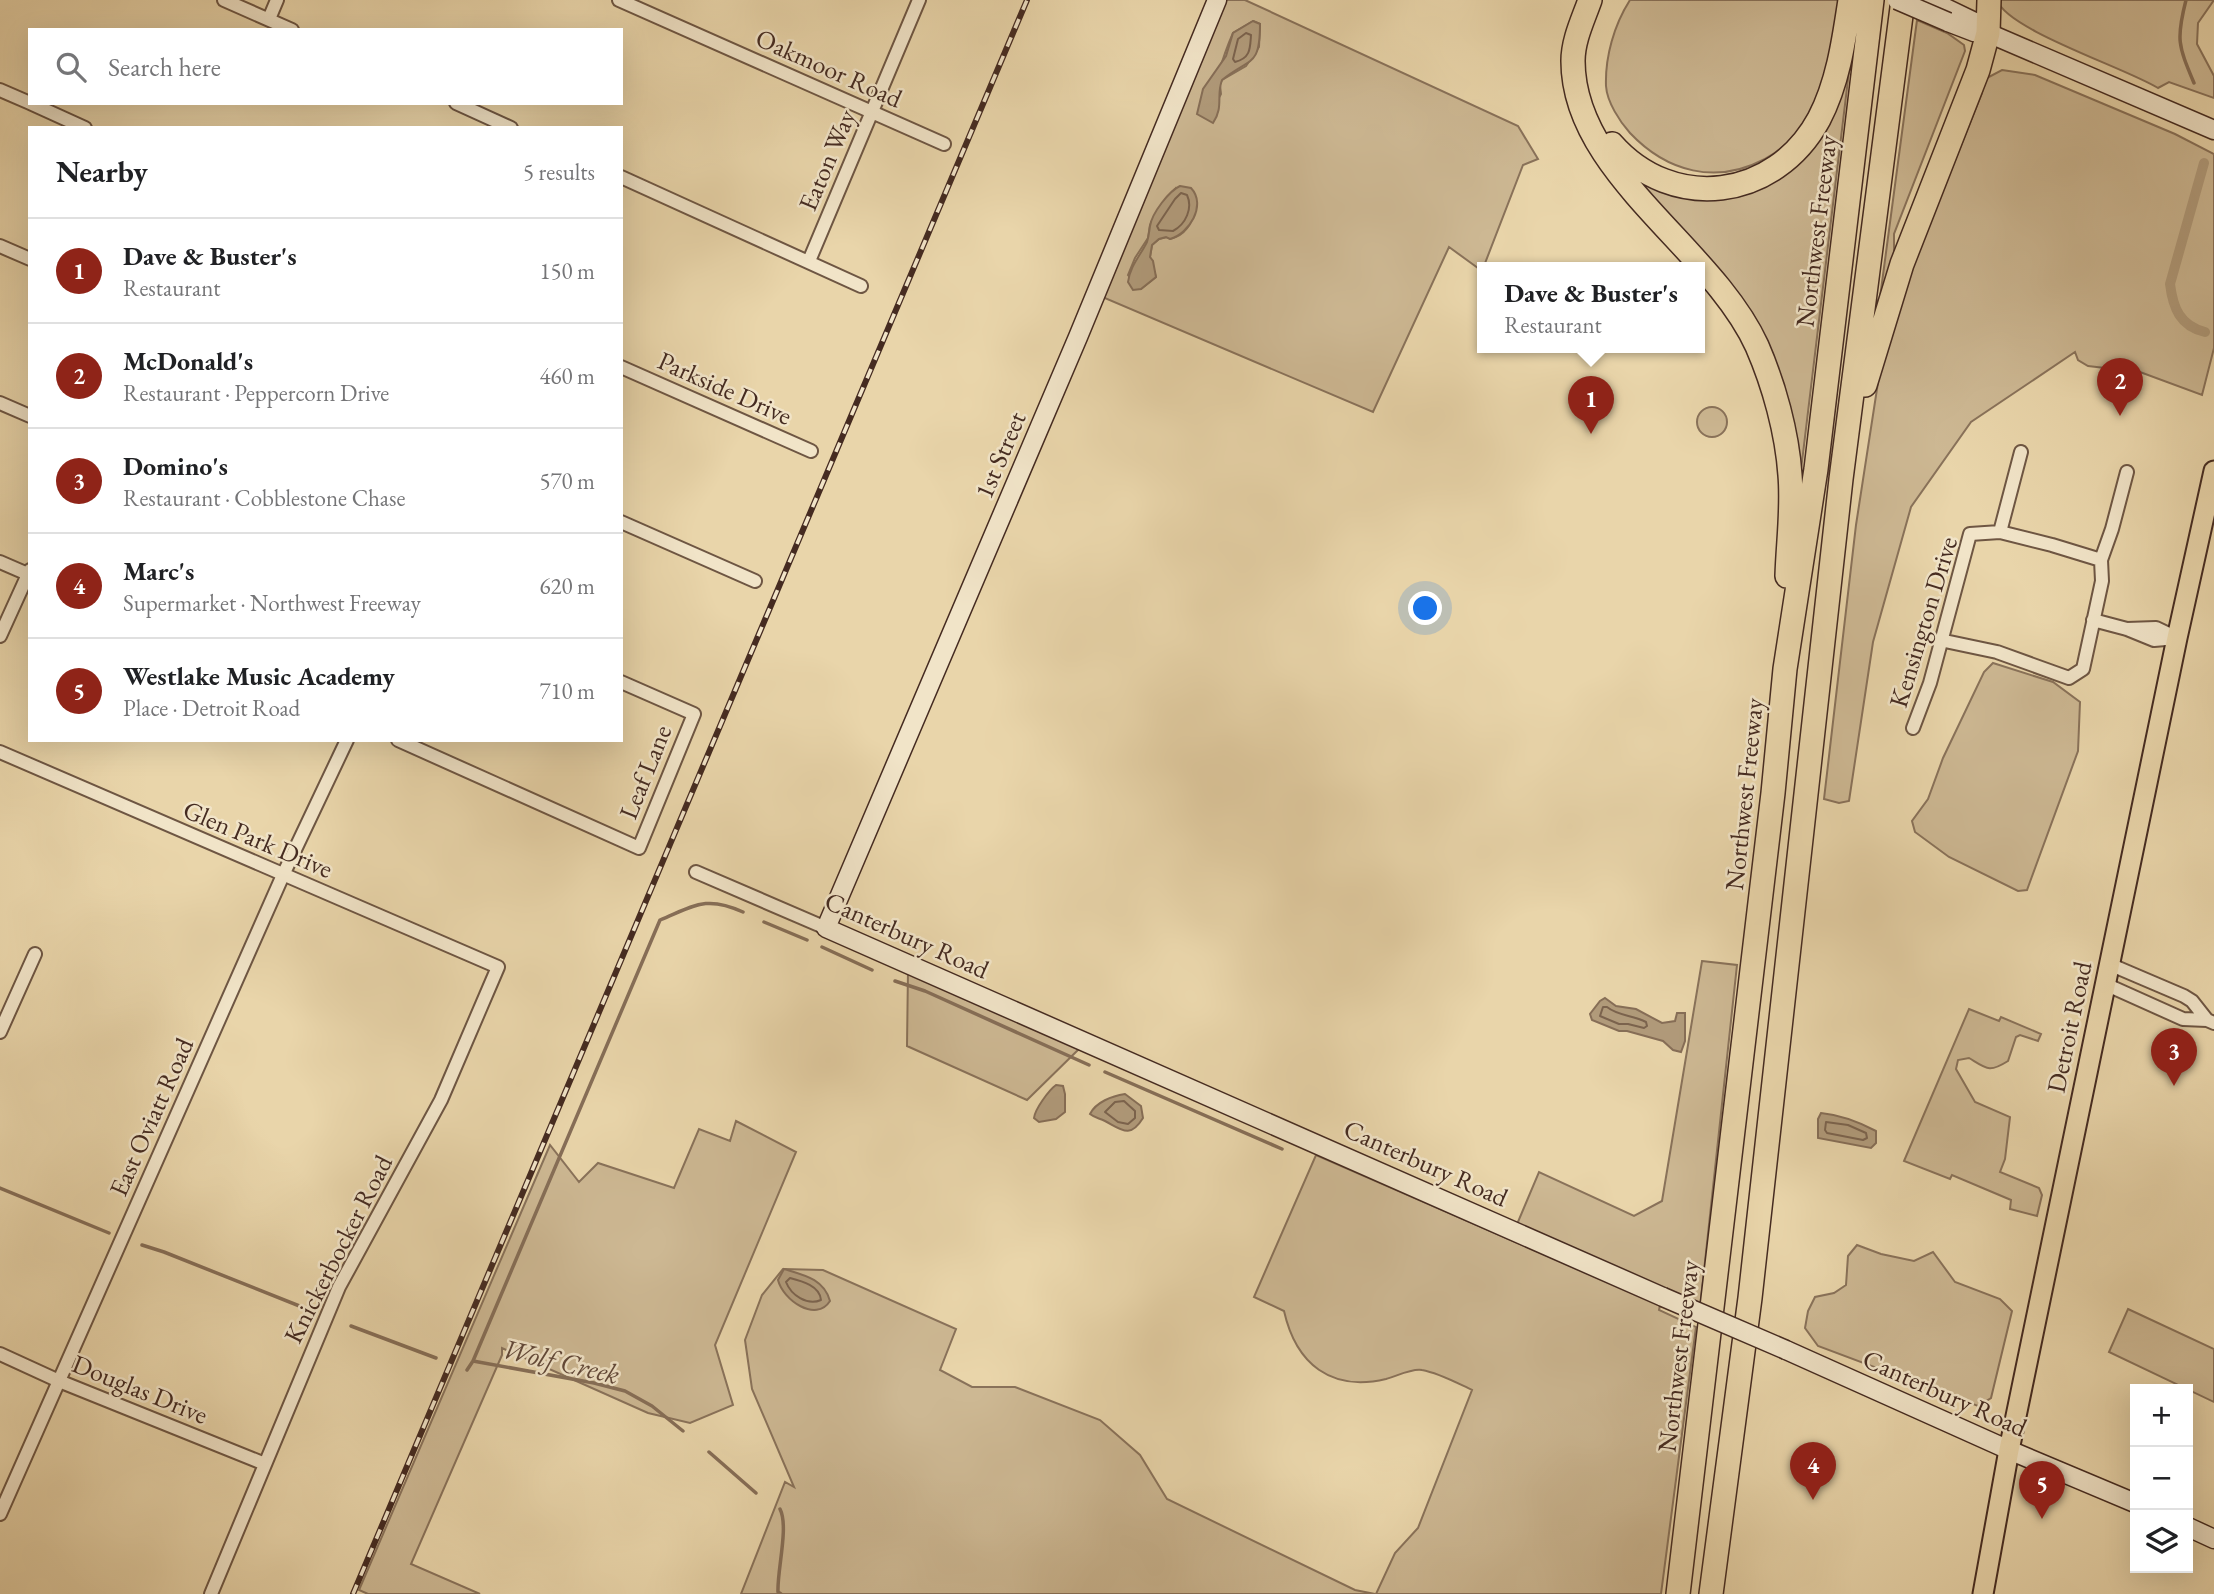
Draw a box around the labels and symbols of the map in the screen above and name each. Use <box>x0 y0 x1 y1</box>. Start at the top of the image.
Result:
street label: Oakmoor Road <box>751 21 908 116</box>
street label: Eaton Way <box>790 104 864 216</box>
street label: Northwest Freeway <box>1787 133 1845 329</box>
street label: Parkside Drive <box>653 343 797 433</box>
pin: 2 <box>2097 358 2143 416</box>
pin: 1 <box>1568 376 1614 434</box>
street label: 1st Street <box>966 406 1034 504</box>
street label: Kensington Drive <box>1881 532 1965 712</box>
your location <box>1408 591 1442 625</box>
street label: Northwest Freeway <box>1717 696 1771 892</box>
street label: Leaf Lane <box>611 720 679 824</box>
street label: Glen Park Drive <box>178 792 338 886</box>
street label: Canterbury Road <box>820 884 995 987</box>
street label: Detroit Road <box>2038 957 2100 1096</box>
pin: 3 <box>2151 1028 2197 1086</box>
street label: East Oviatt Road <box>101 1032 201 1202</box>
street label: Canterbury Road <box>1339 1112 1514 1215</box>
street label: Knickerbocker Road <box>276 1148 400 1349</box>
street label: Northwest Freeway <box>1649 1258 1707 1454</box>
water label: Wolf Creek <box>499 1330 623 1392</box>
street label: Canterbury Road <box>1858 1342 2033 1445</box>
street label: Douglas Drive <box>67 1346 213 1432</box>
pin: 4 <box>1790 1442 1836 1500</box>
pin: 5 <box>2019 1461 2065 1519</box>

